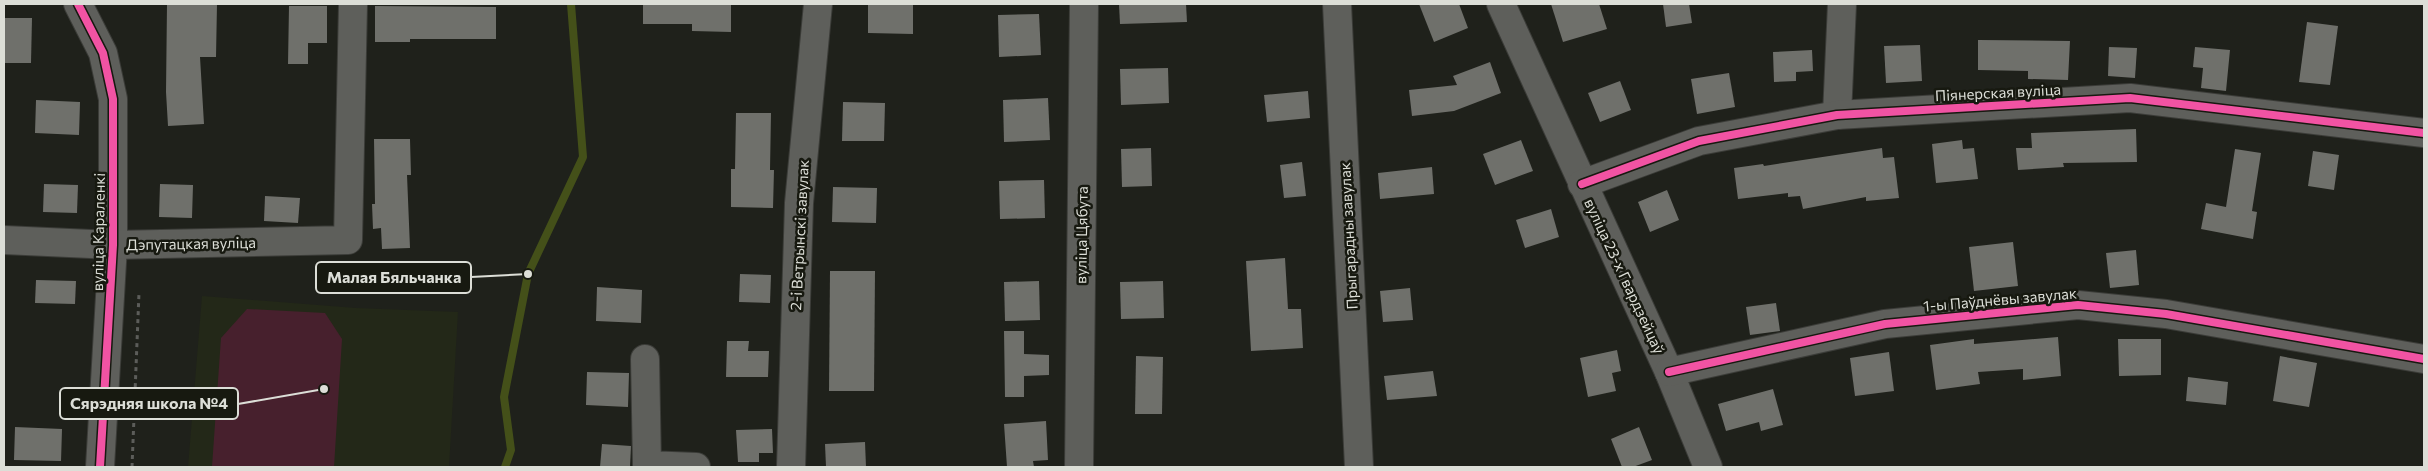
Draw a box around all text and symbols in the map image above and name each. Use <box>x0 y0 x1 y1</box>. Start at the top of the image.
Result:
street label: Піянерская вуліца <box>1934 80 2062 104</box>
street label: 2-і Ветрынскі завулак <box>786 159 812 311</box>
street label: Прыгарадны завулак <box>1335 162 1361 310</box>
street label: вуліца Караленкі <box>88 173 108 291</box>
street label: вуліца Цябута <box>1071 186 1091 284</box>
street label: вуліца 23-х Гвардзейцаў <box>1581 196 1669 357</box>
street label: Дэпутацкая вуліца <box>126 233 256 253</box>
callout: Малая Бяльчанка <box>316 262 471 293</box>
text: Малая Бяльчанка <box>327 267 461 286</box>
street label: 1-ы Паўднёвы завулак <box>1922 283 2078 315</box>
callout: Сярэдняя школа №4 <box>60 388 238 419</box>
text: Сярэдняя школа №4 <box>70 393 228 412</box>

